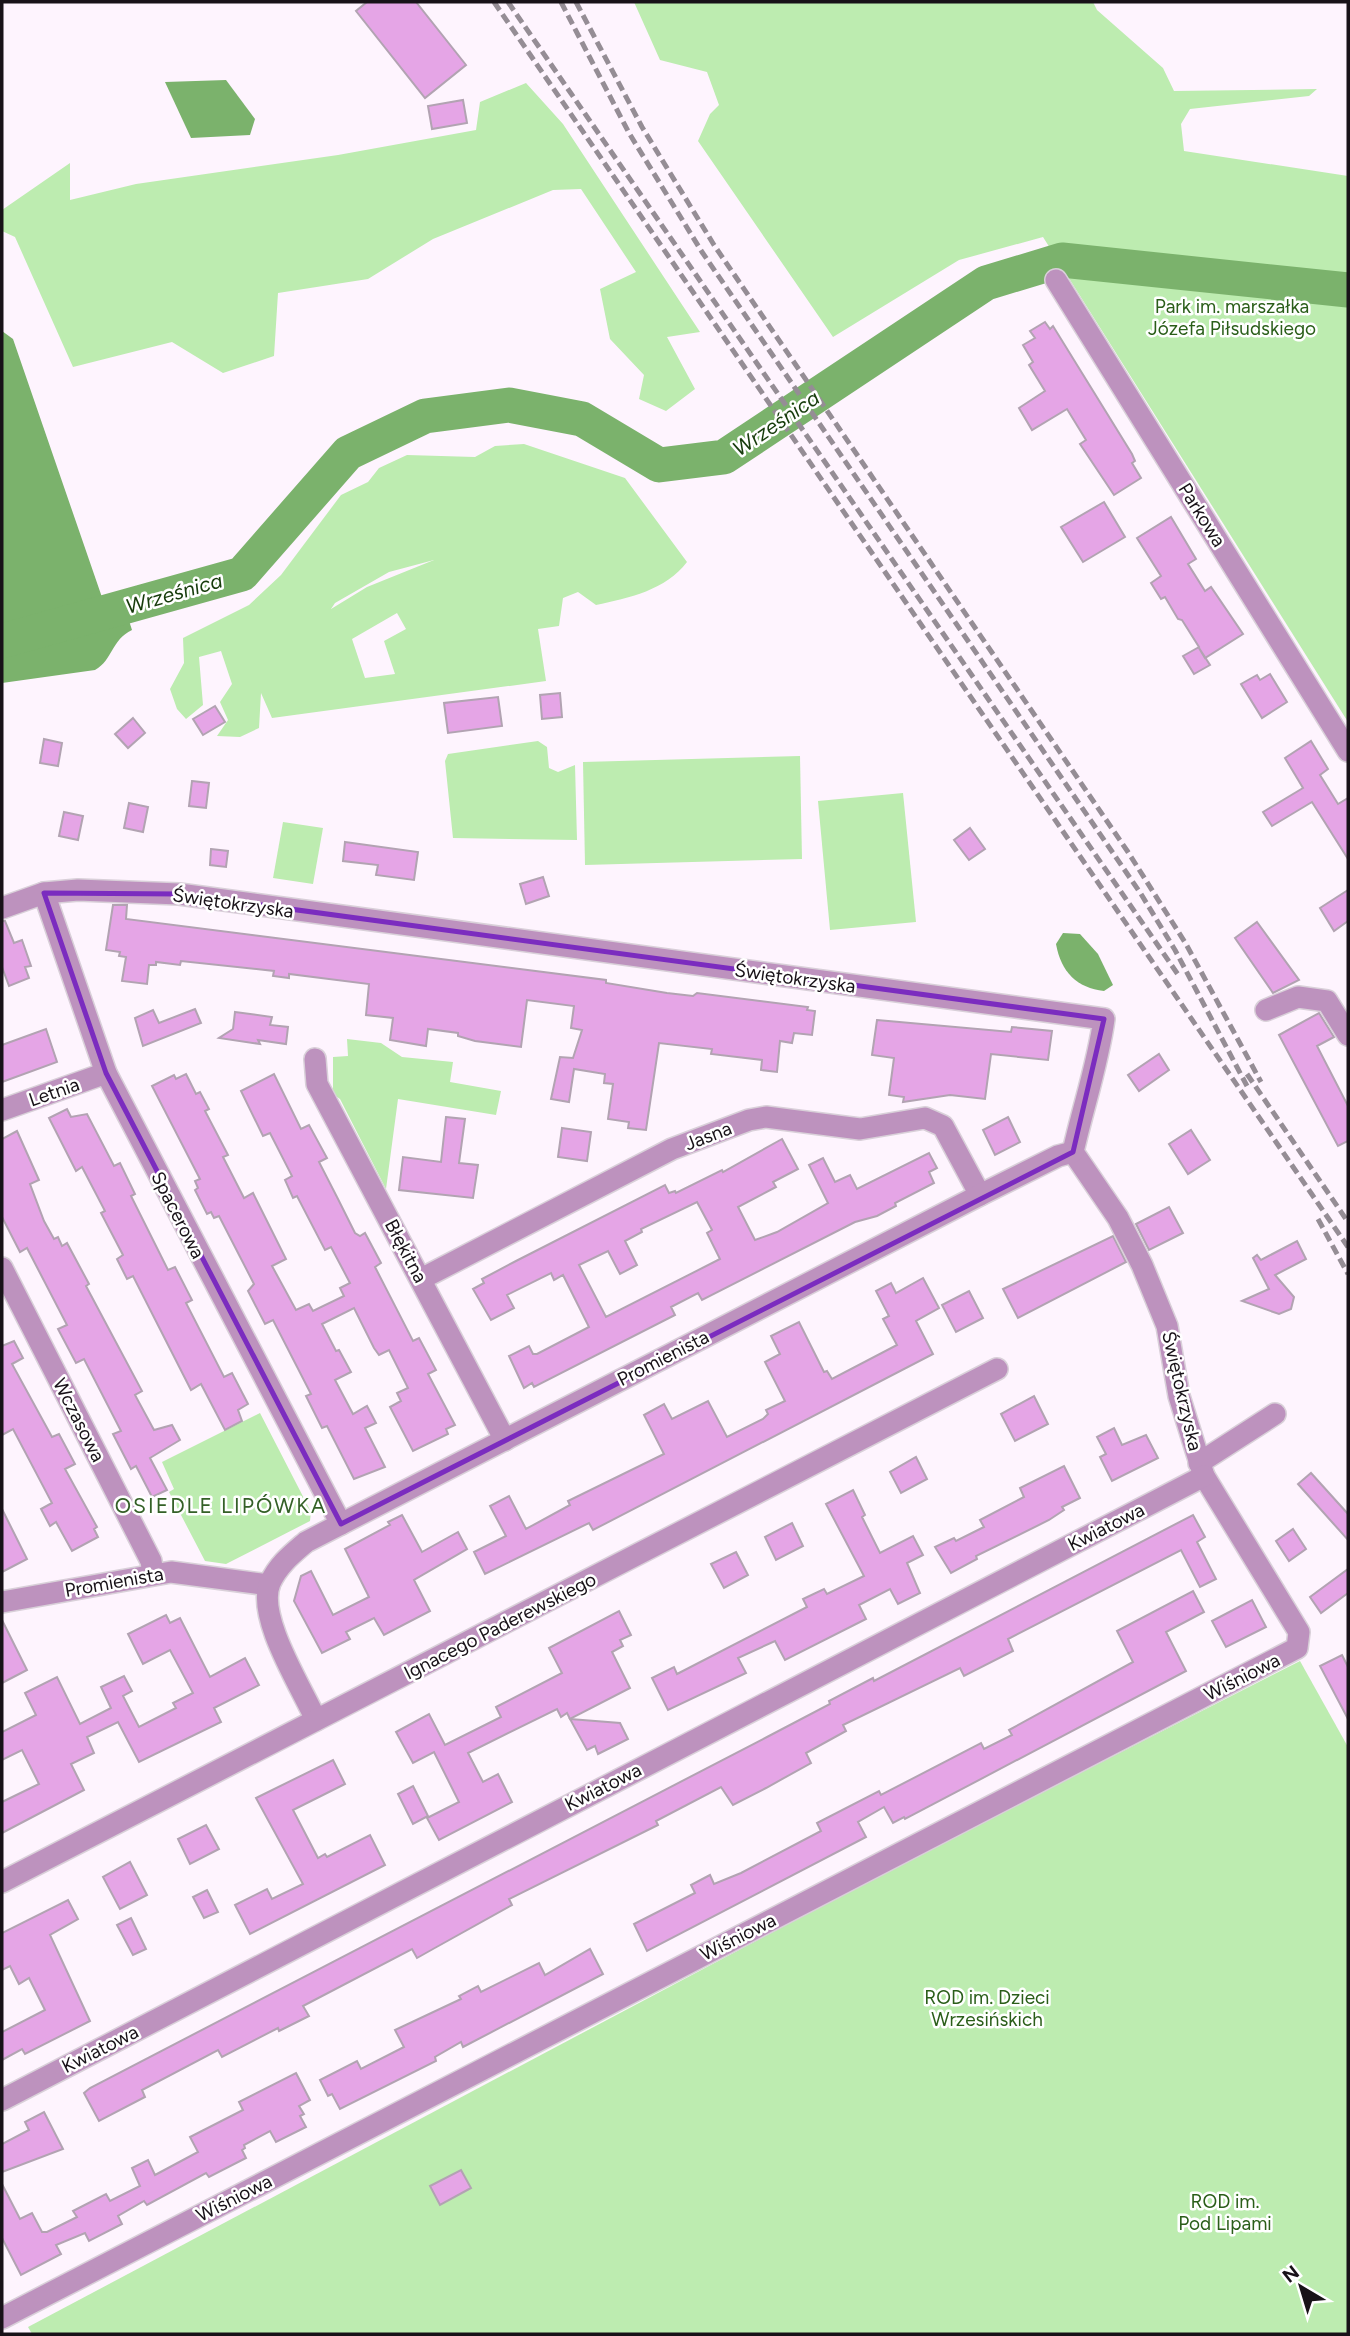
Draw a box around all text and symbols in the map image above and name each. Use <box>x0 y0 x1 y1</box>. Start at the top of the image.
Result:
park label: Park im. marszałka Józefa Piłsudskiego <box>1148 295 1316 340</box>
water label: Wrześnica <box>728 385 824 461</box>
street label: Parkowa <box>1173 479 1231 551</box>
water label: Wrześnica <box>123 567 225 619</box>
street label: Świętokrzyska <box>171 883 295 923</box>
street label: Świętokrzyska <box>733 958 857 998</box>
street label: Letnia <box>26 1073 82 1111</box>
street label: Jasna <box>681 1117 735 1155</box>
street label: Spacerowa <box>146 1168 210 1262</box>
street label: Błękitna <box>380 1215 432 1287</box>
street label: Promienista <box>613 1325 713 1391</box>
street label: Świętokrzyska <box>1157 1329 1207 1453</box>
street label: Wczasowa <box>48 1374 110 1466</box>
district label: OSIEDLE LIPÓWKA <box>115 1493 327 1518</box>
street label: Kwiatowa <box>1064 1498 1148 1556</box>
street label: Promienista <box>63 1562 165 1602</box>
street label: Ignacego Paderewskiego <box>400 1567 600 1685</box>
street label: Wiśniowa <box>1200 1648 1284 1706</box>
street label: Kwiatowa <box>561 1758 645 1816</box>
street label: Wiśniowa <box>696 1908 780 1966</box>
park label: ROD im. Dzieci Wrzesińskich <box>924 1986 1050 2031</box>
street label: Kwiatowa <box>58 2020 142 2078</box>
street label: Wiśniowa <box>192 2169 276 2227</box>
park label: ROD im. Pod Lipami <box>1178 2190 1272 2235</box>
north arrow <box>1266 2252 1336 2322</box>
text: N <box>1278 2260 1304 2288</box>

